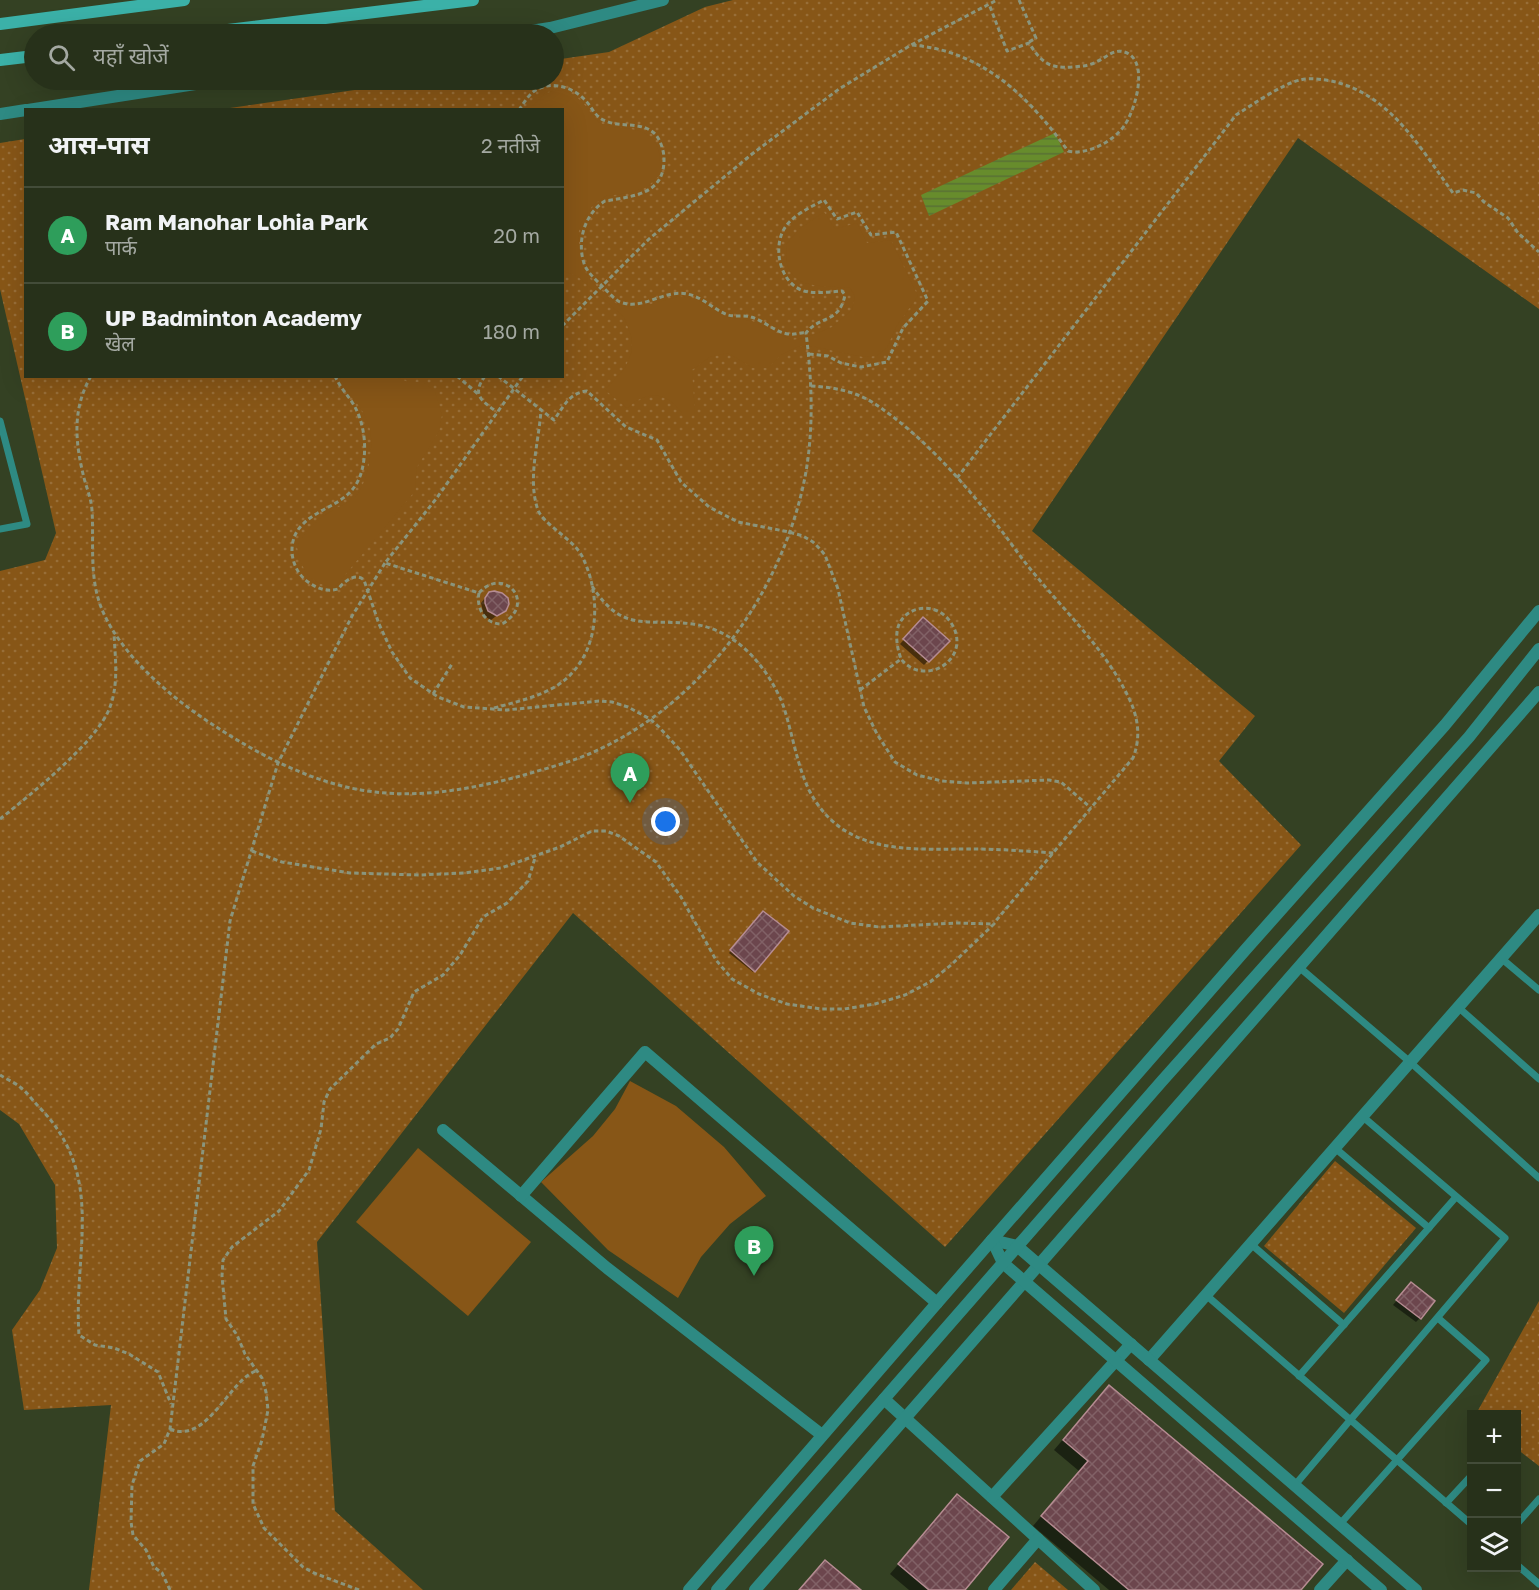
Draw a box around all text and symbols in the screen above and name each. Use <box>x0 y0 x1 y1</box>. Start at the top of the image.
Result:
search box <box>24 24 564 90</box>
icon: search <box>45 41 78 74</box>
text: यहाँ खोजें <box>93 42 169 69</box>
text: आस-पास <box>48 129 150 160</box>
text: 2 नतीजे <box>481 133 540 157</box>
text: Ram Manohar Lohia Park <box>105 208 368 235</box>
text: A <box>60 223 75 247</box>
text: 20 m <box>493 223 540 247</box>
text: पार्क <box>105 235 137 259</box>
text: UP Badminton Academy <box>105 304 362 331</box>
text: B <box>60 319 75 343</box>
text: 180 m <box>483 319 540 343</box>
text: खेल <box>105 331 135 355</box>
pin: A <box>610 754 650 803</box>
your location <box>651 807 680 836</box>
pin: B <box>734 1226 774 1276</box>
map controls <box>1467 1410 1521 1572</box>
button: + <box>1467 1410 1521 1464</box>
button: − <box>1467 1464 1521 1518</box>
button: layers <box>1467 1518 1521 1572</box>

